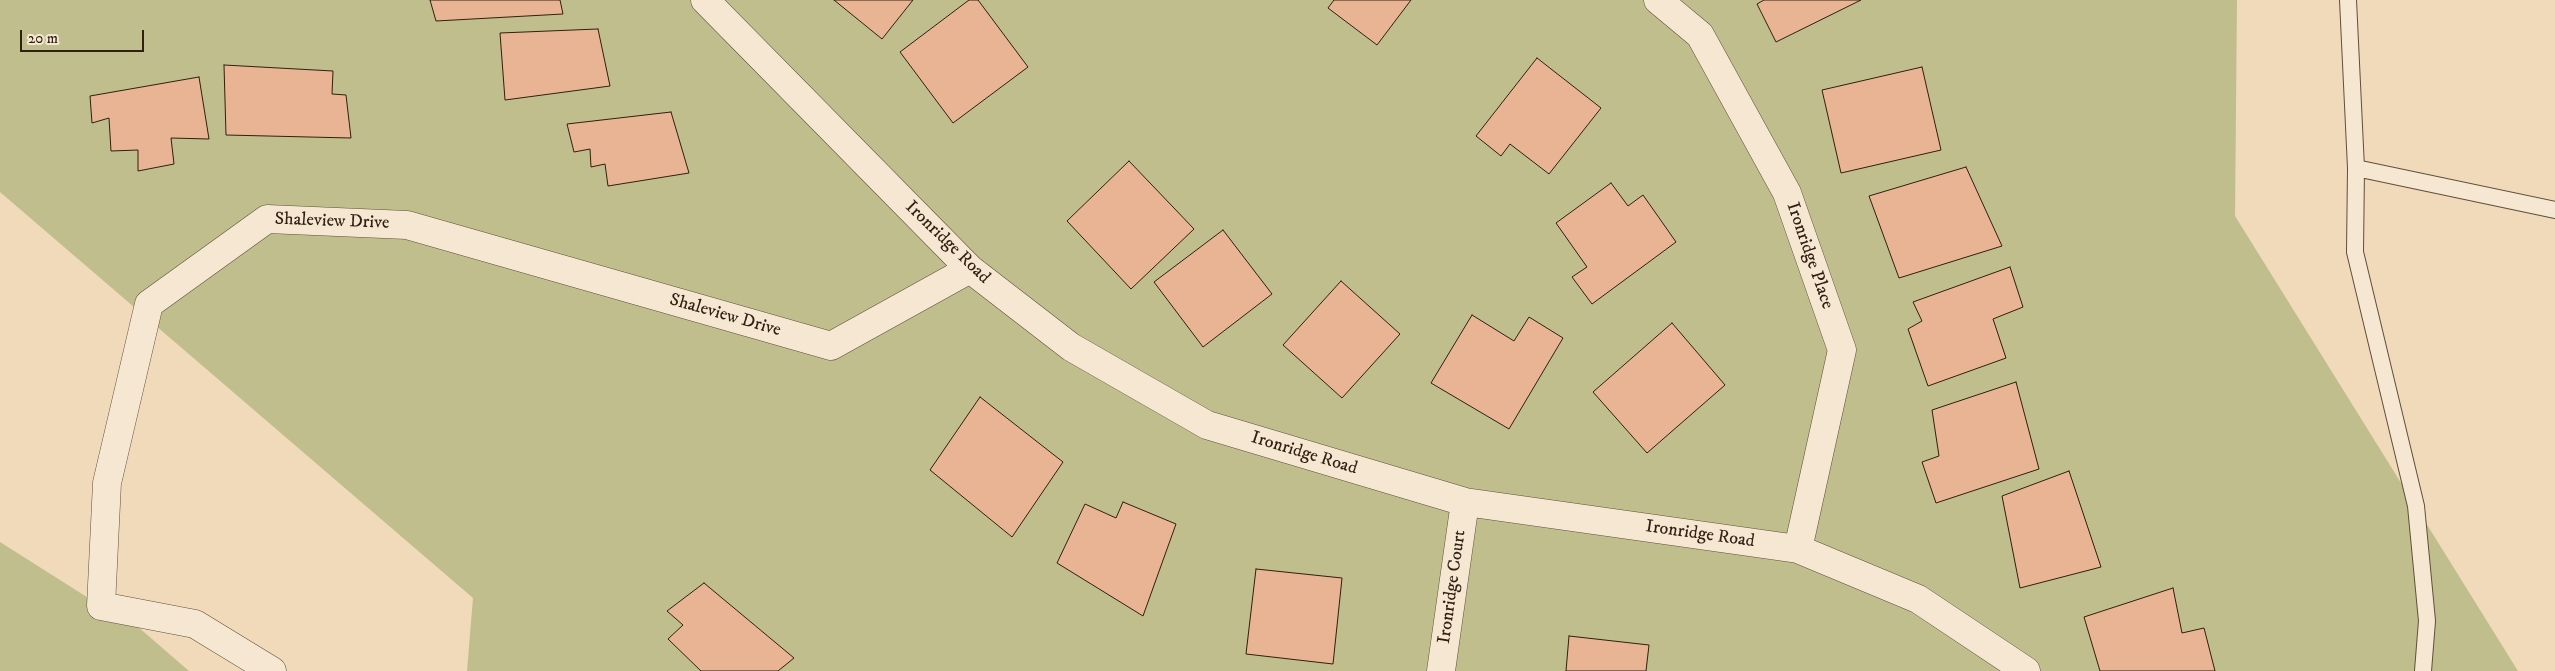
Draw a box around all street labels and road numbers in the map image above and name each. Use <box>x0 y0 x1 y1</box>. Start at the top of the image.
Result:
street label: Ironridge Road <box>900 197 994 289</box>
street label: Ironridge Place <box>1781 200 1837 312</box>
street label: Shaleview Drive <box>274 209 390 235</box>
street label: Shaleview Drive <box>667 290 783 342</box>
street label: Ironridge Road <box>1248 428 1360 480</box>
street label: Ironridge Road <box>1644 517 1756 553</box>
street label: Ironridge Court <box>1434 529 1472 645</box>

